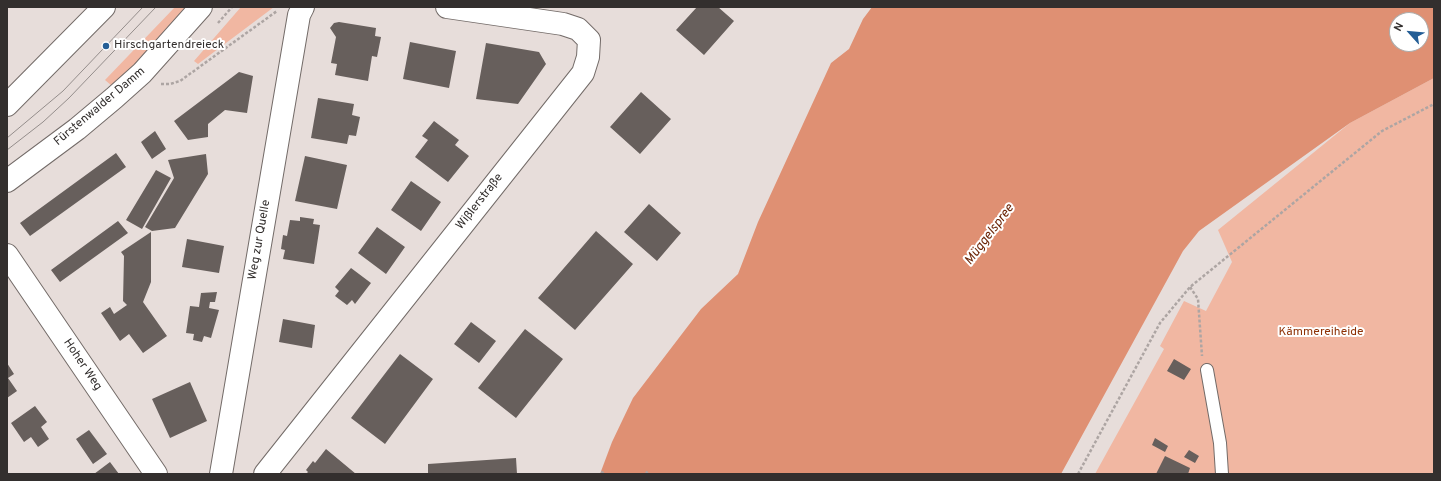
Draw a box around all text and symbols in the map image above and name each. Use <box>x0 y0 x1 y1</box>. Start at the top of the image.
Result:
north arrow <box>1389 12 1429 52</box>
text: N <box>1391 20 1407 34</box>
place label: Hirschgartendreieck <box>114 39 224 53</box>
marker: Hirschgartendreieck <box>101 41 111 51</box>
street label: Fürstenwalder Damm <box>52 65 148 149</box>
street label: Wißlerstraße <box>454 171 506 233</box>
street label: Weg zur Quelle <box>246 199 274 281</box>
water label: Müggelspree <box>962 201 1018 269</box>
park label: Kämmereiheide <box>1279 326 1363 340</box>
street label: Hoher Weg <box>59 336 105 394</box>

